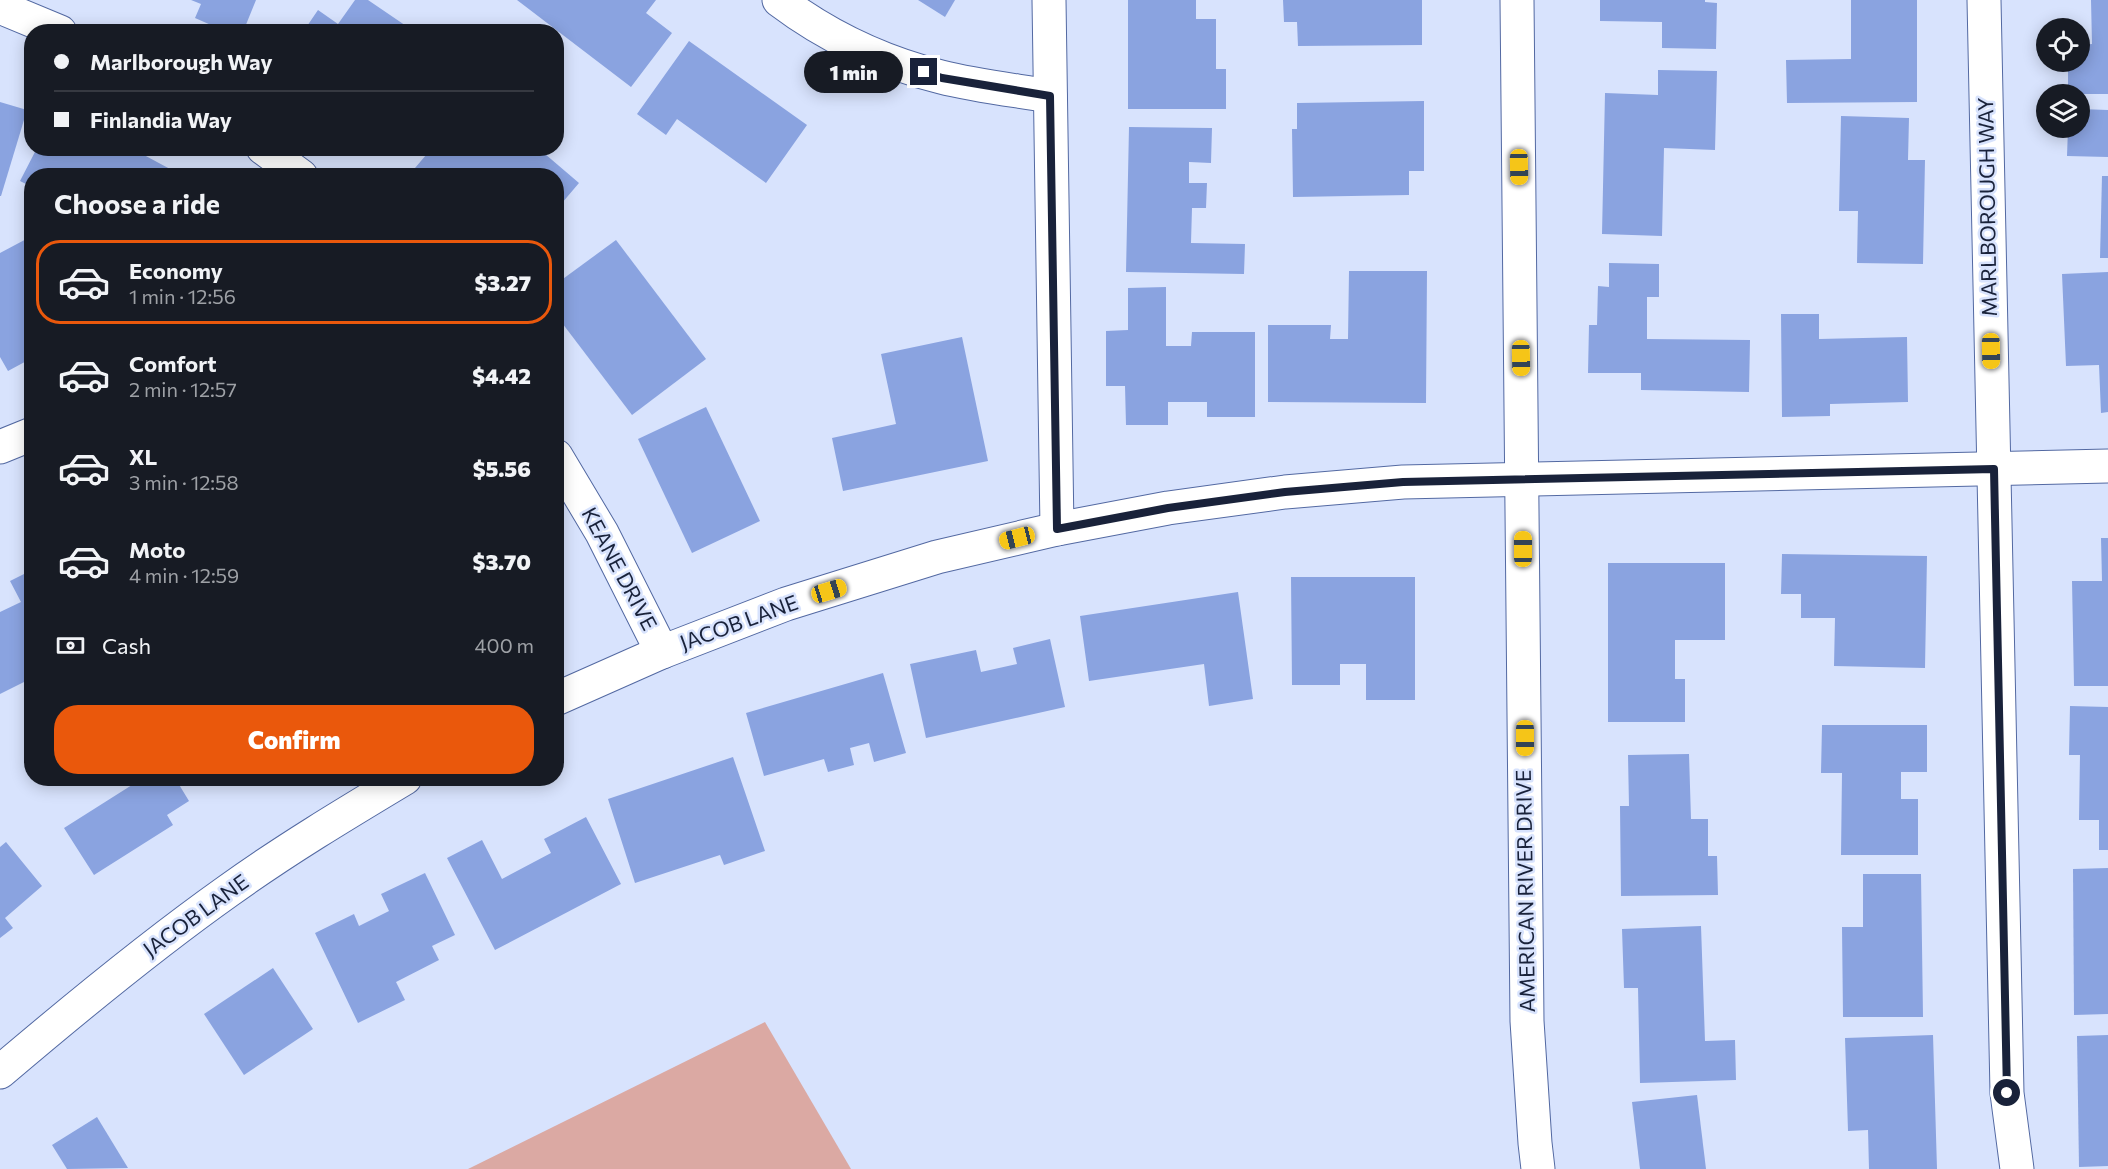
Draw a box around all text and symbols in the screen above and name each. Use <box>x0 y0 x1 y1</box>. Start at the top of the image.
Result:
map controls <box>2036 18 2090 138</box>
button: locate <box>2036 18 2090 72</box>
text: Marlborough Way <box>90 48 272 75</box>
callout: 1 min <box>804 51 903 93</box>
route end <box>910 58 937 85</box>
text: 1 min <box>829 60 878 84</box>
button: layers <box>2036 84 2090 138</box>
street label: MARLBOROUGH WAY <box>1972 97 2001 317</box>
text: Finlandia Way <box>90 106 232 133</box>
car <box>1510 149 1528 185</box>
text: Choose a ride <box>54 187 220 220</box>
icon: car <box>57 255 111 309</box>
text: Economy <box>129 257 223 284</box>
text: $3.27 <box>474 269 531 296</box>
text: 1 min · 12:56 <box>129 284 236 308</box>
car <box>1982 333 2000 369</box>
car <box>1512 340 1530 376</box>
icon: car <box>57 348 111 402</box>
text: Comfort <box>129 350 217 377</box>
text: $4.42 <box>472 362 531 389</box>
text: 2 min · 12:57 <box>129 377 237 401</box>
icon: car <box>57 441 111 495</box>
text: XL <box>129 443 157 470</box>
text: $5.56 <box>473 455 531 482</box>
text: 3 min · 12:58 <box>129 470 239 494</box>
street label: KEANE DRIVE <box>577 503 663 634</box>
car <box>997 525 1037 551</box>
car <box>1514 531 1532 567</box>
icon: car <box>57 534 111 588</box>
text: Moto <box>129 536 185 563</box>
text: $3.70 <box>473 548 531 575</box>
text: 4 min · 12:59 <box>129 563 239 587</box>
car <box>809 577 849 605</box>
street label: JACOB LANE <box>676 589 801 655</box>
icon: cash <box>54 629 87 662</box>
text: Cash <box>102 632 151 659</box>
text: 400 m <box>475 633 534 657</box>
button: Confirm <box>54 705 534 774</box>
car <box>1516 720 1534 756</box>
street label: AMERICAN RIVER DRIVE <box>1510 769 1539 1013</box>
street label: JACOB LANE <box>138 868 253 961</box>
route start <box>1993 1079 2020 1106</box>

